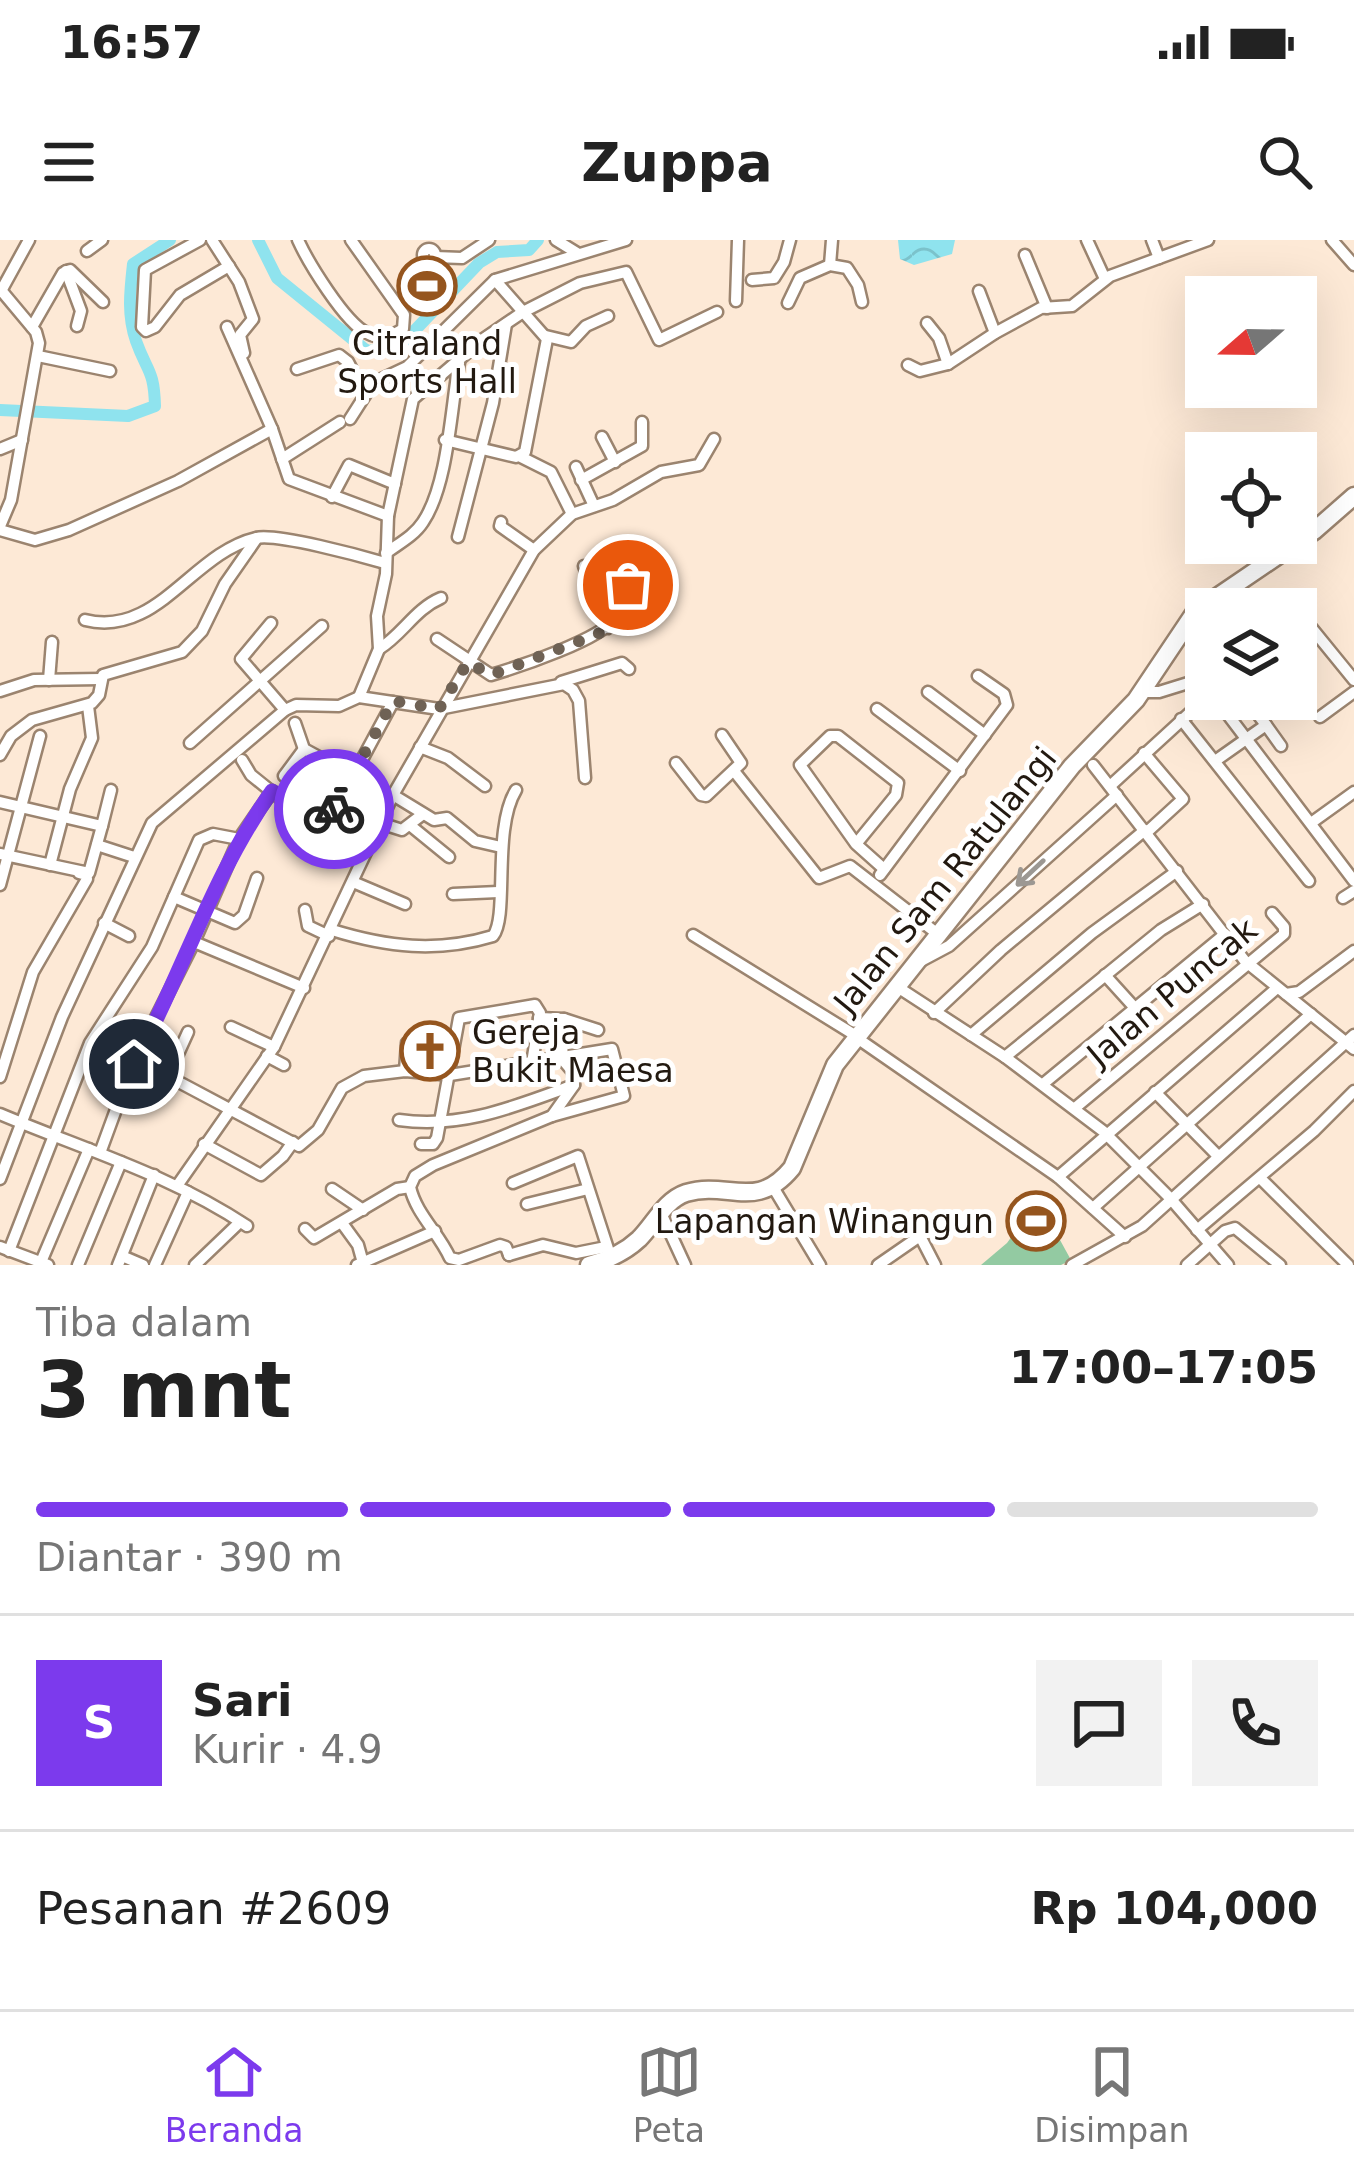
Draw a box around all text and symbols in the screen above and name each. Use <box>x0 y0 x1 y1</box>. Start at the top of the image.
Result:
text: 16:57 <box>60 16 203 69</box>
icon: menu <box>36 129 102 195</box>
icon: search <box>1252 129 1318 195</box>
text: Zuppa <box>581 131 773 194</box>
sports icon: Citraland Sports Hall <box>396 255 458 317</box>
north arrow <box>1185 276 1317 408</box>
map controls <box>1185 276 1317 720</box>
place label: Citraland Sports Hall <box>337 324 517 401</box>
button: locate <box>1185 432 1317 564</box>
pin <box>577 534 679 636</box>
icon: bag <box>595 552 661 618</box>
button: layers <box>1185 588 1317 720</box>
street label: Jalan Sam Ratulangi <box>824 739 1064 1023</box>
courier <box>274 749 394 869</box>
icon: bike <box>301 776 367 842</box>
one-way arrow <box>1016 859 1046 887</box>
street label: Jalan Puncak <box>1078 909 1265 1076</box>
pin <box>83 1013 185 1115</box>
place label: Gereja Bukit Maesa <box>472 1013 674 1090</box>
church icon: Gereja Bukit Maesa <box>399 1020 461 1082</box>
icon: home <box>101 1031 167 1097</box>
sports icon: Lapangan Winangun <box>1005 1190 1067 1252</box>
place label: Lapangan Winangun <box>655 1202 994 1241</box>
text: Tiba dalam <box>36 1300 252 1345</box>
text: 17:00–17:05 <box>1009 1341 1318 1394</box>
text: 3 mnt <box>36 1345 292 1435</box>
text: Diantar · 390 m <box>36 1535 343 1580</box>
button: chat <box>1036 1660 1162 1786</box>
button: phone <box>1192 1660 1318 1786</box>
text: Sari <box>192 1674 292 1727</box>
text: S <box>83 1696 115 1749</box>
text: Kurir · 4.9 <box>192 1727 382 1772</box>
text: Pesanan #2609 <box>36 1882 391 1935</box>
text: Rp 104,000 <box>1031 1882 1318 1935</box>
tab: Beranda <box>165 2039 303 2150</box>
tab: Peta <box>633 2039 705 2150</box>
tab: Disimpan <box>1034 2039 1189 2150</box>

